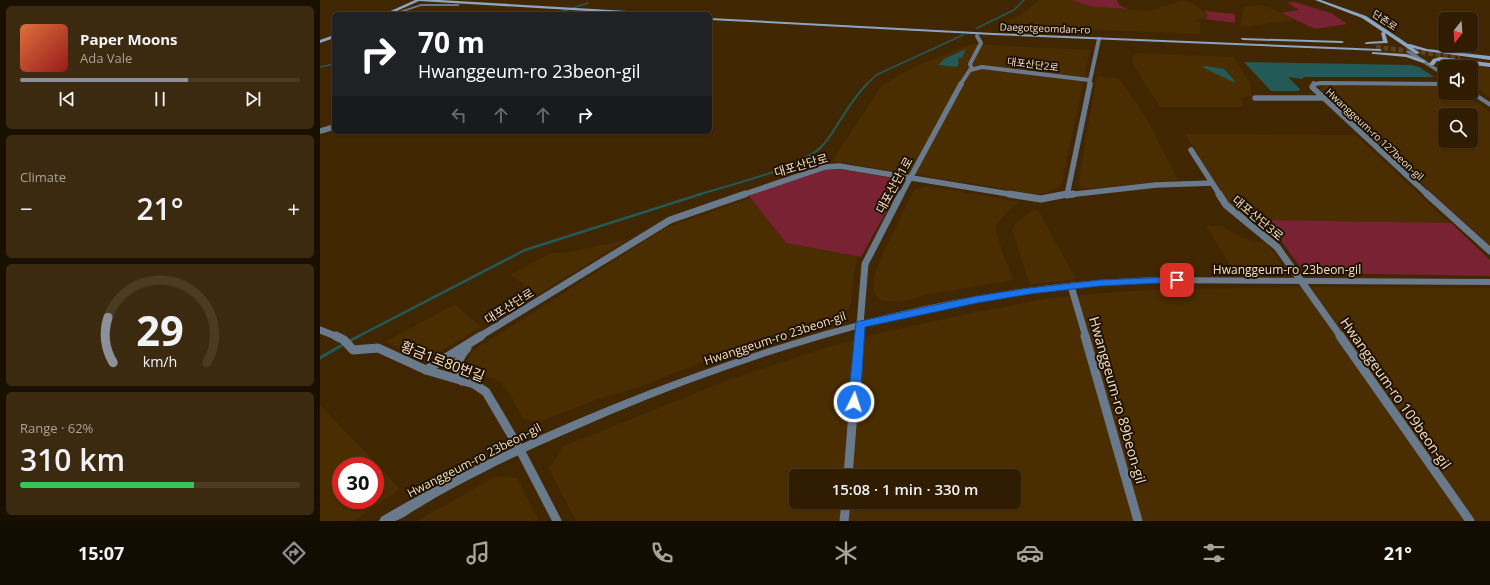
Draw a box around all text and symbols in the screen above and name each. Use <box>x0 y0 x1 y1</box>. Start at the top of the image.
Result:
street label: 단촌로 <box>1370 6 1400 34</box>
north arrow <box>1438 12 1478 52</box>
map controls <box>1438 12 1478 148</box>
street label: Daegotgeomdan-ro <box>999 19 1091 37</box>
text: 70 m <box>418 23 485 61</box>
icon: right <box>352 28 404 80</box>
text: Paper Moons <box>80 29 178 49</box>
text: Ada Vale <box>80 49 132 67</box>
street label: 대포산단2로 <box>1006 54 1060 74</box>
text: Hwanggeum-ro 23beon-gil <box>418 59 641 83</box>
button: sound <box>1438 60 1478 100</box>
street label: Hwanggeum-ro 127beon-gil <box>1323 85 1427 183</box>
icon: previous <box>56 88 78 110</box>
icon: pause <box>149 88 171 110</box>
icon: next <box>242 88 264 110</box>
icon: left <box>448 104 470 126</box>
icon: ahead <box>490 104 512 126</box>
icon: ahead <box>532 104 554 126</box>
icon: right <box>574 104 596 126</box>
button: search <box>1438 108 1478 148</box>
street label: 대포산단로 <box>772 149 830 181</box>
street label: 대포산단1로 <box>872 154 916 216</box>
text: Climate <box>20 168 66 186</box>
text: 21° <box>136 188 184 229</box>
street label: 대포산단3로 <box>1229 192 1287 244</box>
text: − <box>20 193 33 223</box>
text: + <box>287 193 300 223</box>
street label: Hwanggeum-ro 23beon-gil <box>1213 261 1361 278</box>
pin <box>1160 263 1194 297</box>
icon: arrive <box>1166 269 1188 291</box>
street label: 대포산단로 <box>481 284 537 328</box>
text: 29 <box>136 302 184 358</box>
street label: Hwanggeum-ro 23beon-gil <box>702 307 848 369</box>
street label: Hwanggeum-ro 109beon-gil <box>1336 313 1456 473</box>
street label: Hwanggeum-ro 89beon-gil <box>1085 314 1151 486</box>
street label: 황금1로80번길 <box>398 336 488 386</box>
text: km/h <box>143 351 177 370</box>
position arrow <box>833 381 875 423</box>
text: Range · 62% <box>20 419 93 437</box>
street label: Hwanggeum-ro 23beon-gil <box>404 419 544 501</box>
text: 310 km <box>20 439 125 480</box>
speed limit sign: 30 <box>332 457 384 509</box>
text: 15:08 · 1 min · 330 m <box>832 479 978 499</box>
icon: directions <box>280 539 308 567</box>
icon: music <box>464 539 492 567</box>
icon: phone <box>648 539 676 567</box>
icon: climate <box>832 539 860 567</box>
icon: car <box>1016 539 1044 567</box>
icon: filters <box>1200 539 1228 567</box>
text: 15:07 <box>78 541 124 565</box>
text: 21° <box>1384 541 1412 565</box>

